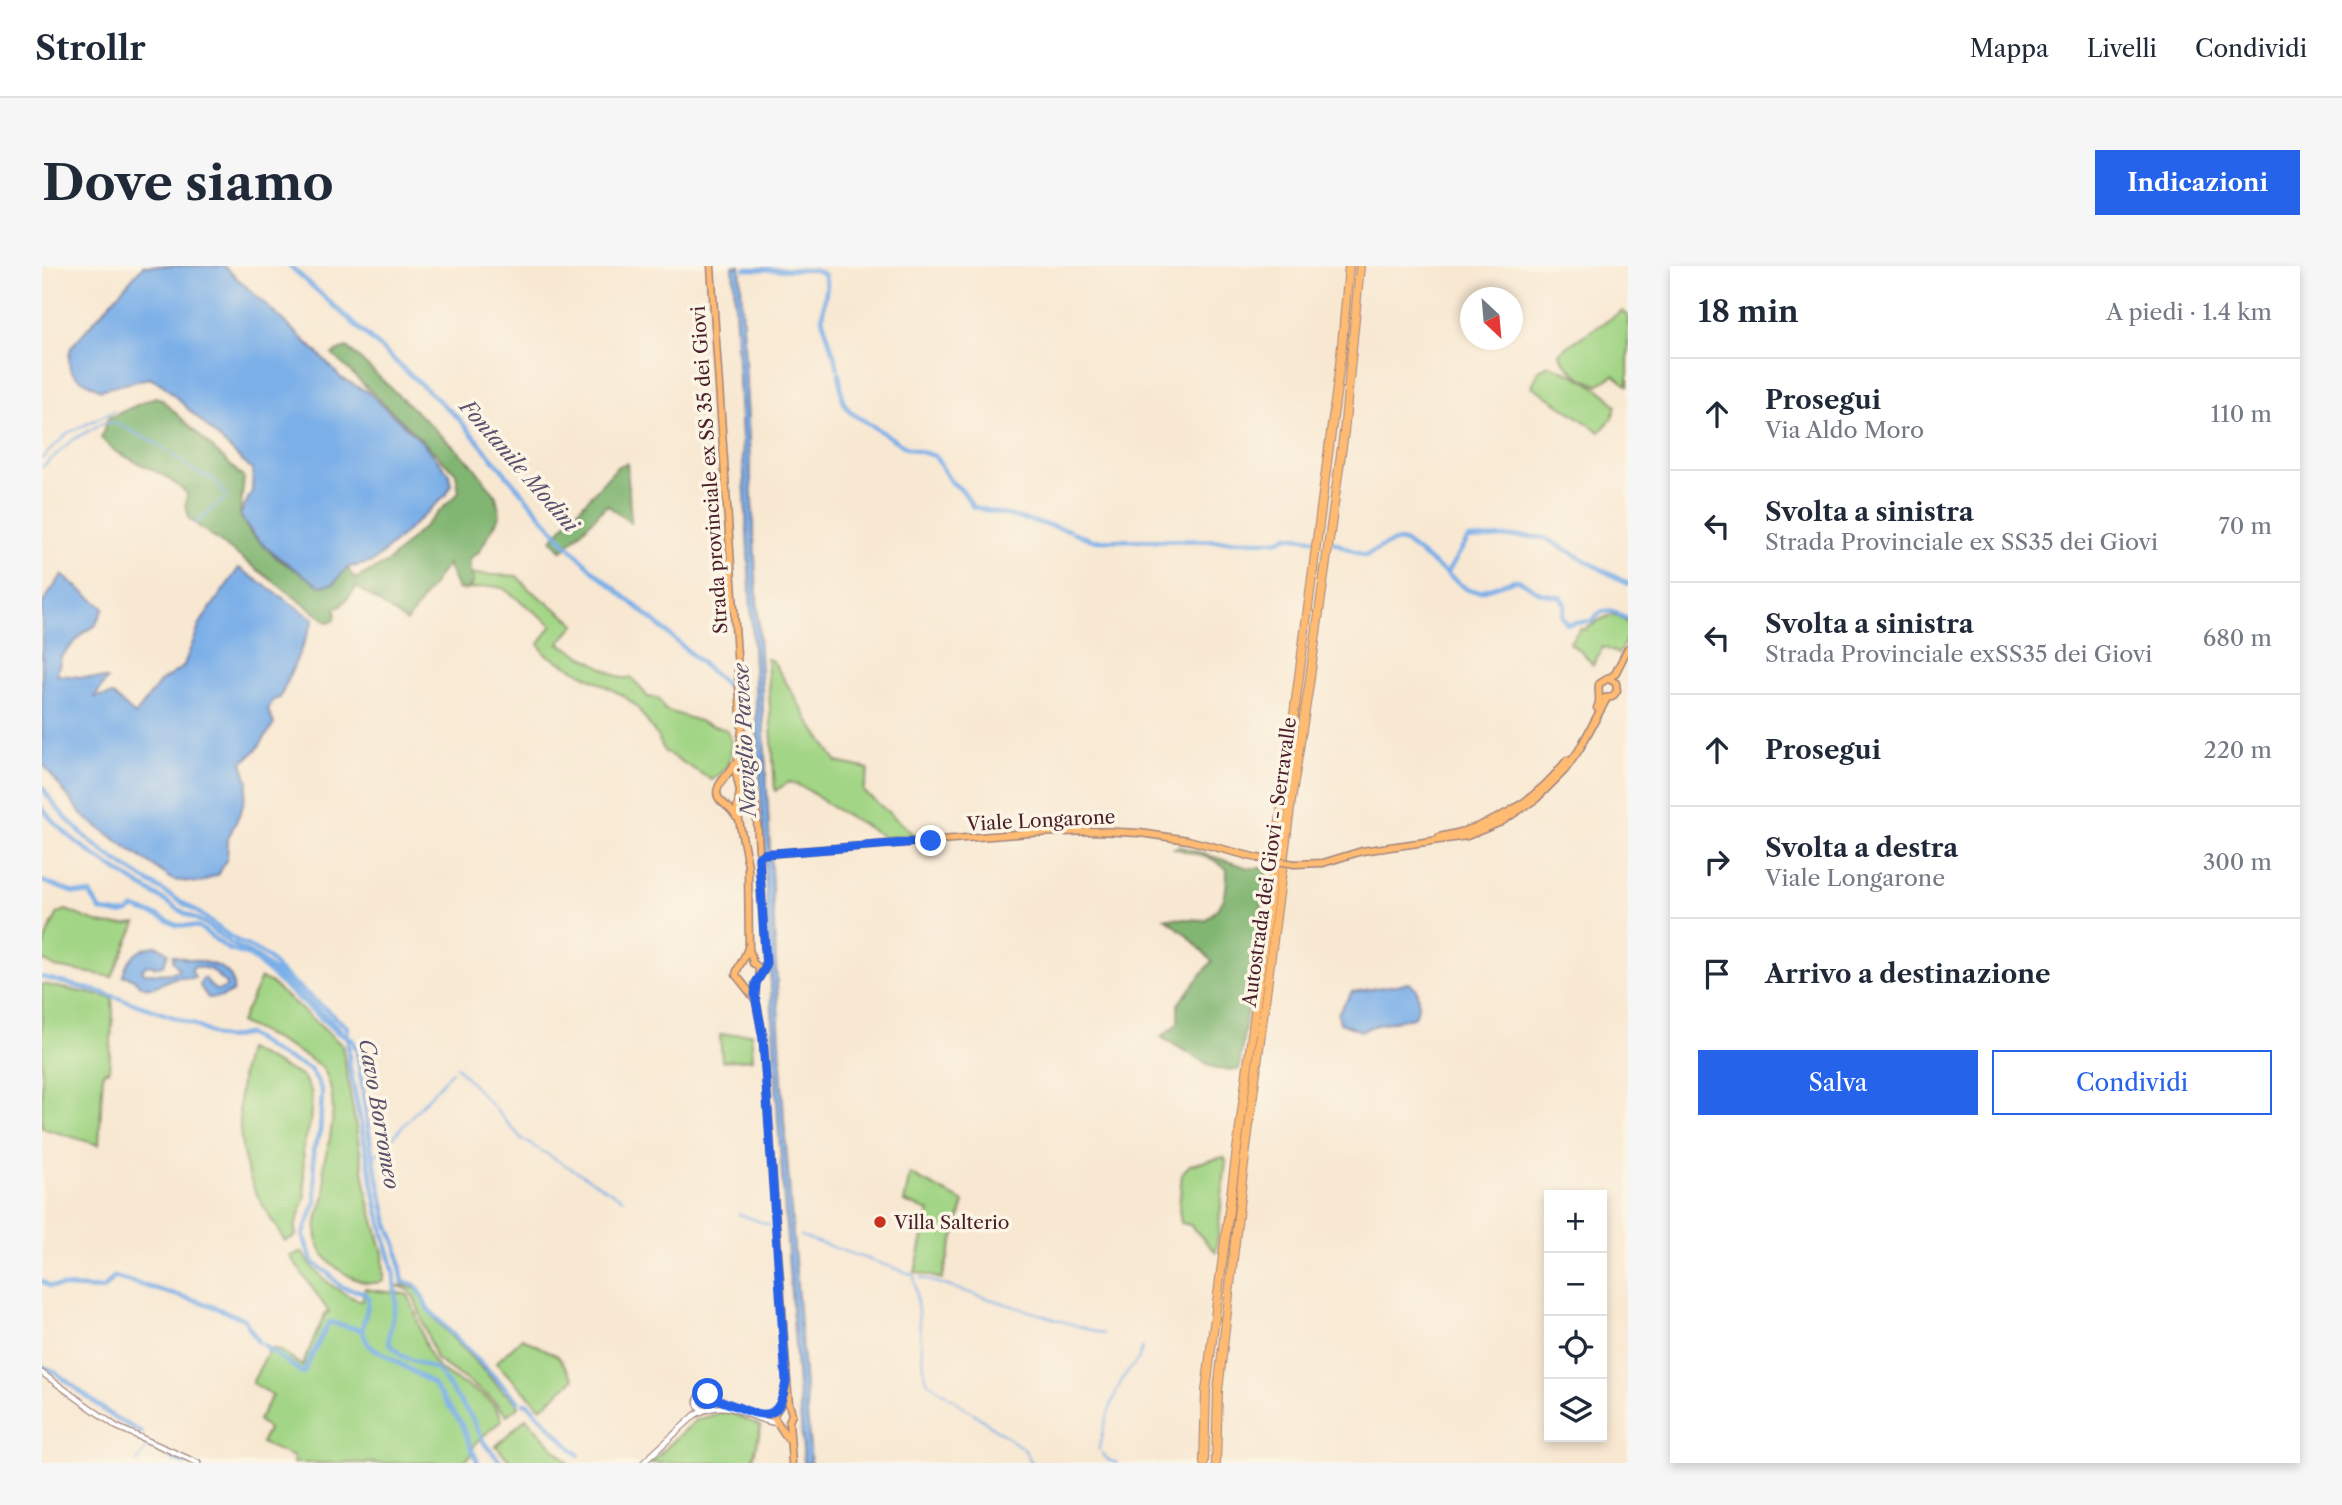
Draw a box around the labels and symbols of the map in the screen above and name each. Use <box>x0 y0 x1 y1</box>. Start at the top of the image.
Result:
north arrow <box>1460 287 1523 350</box>
street label: Strada provinciale ex SS 35 dei Giovi <box>687 305 732 635</box>
water label: Fontanile Modini <box>454 393 585 538</box>
water label: Naviglio Pavese <box>728 662 761 820</box>
street label: Autostrada dei Giovi - Serravalle <box>1238 716 1301 1009</box>
street label: Viale Longarone <box>965 805 1116 836</box>
route end <box>915 825 946 856</box>
water label: Cavo Borromeo <box>354 1037 405 1191</box>
place label: Villa Salterio <box>893 1211 1009 1234</box>
marker: Villa Salterio <box>872 1214 888 1230</box>
route start <box>692 1378 723 1409</box>

